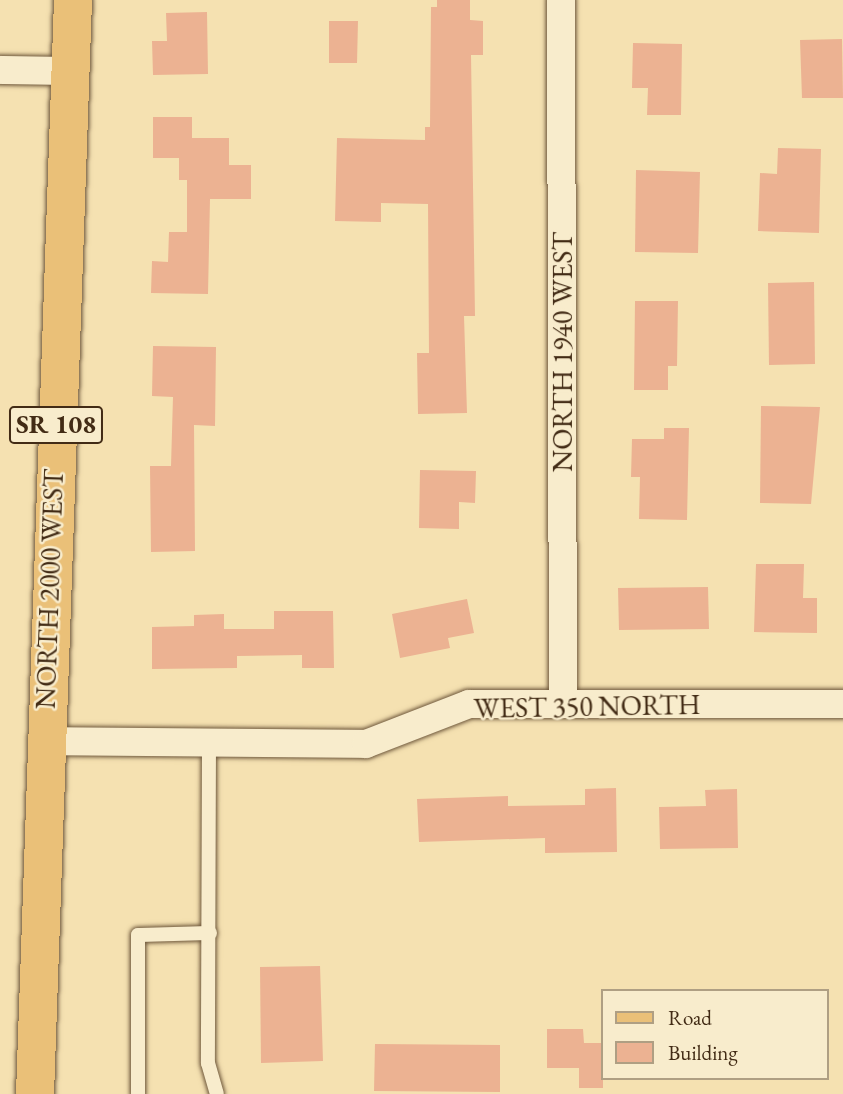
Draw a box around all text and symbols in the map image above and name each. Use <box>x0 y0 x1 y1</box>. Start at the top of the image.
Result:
street label: NORTH 1940 WEST <box>545 232 579 472</box>
road number: SR 108 <box>9 402 103 448</box>
street label: NORTH 2000 WEST <box>28 468 70 710</box>
street label: WEST 350 NORTH <box>473 687 701 725</box>
legend <box>602 989 829 1080</box>
text: Road <box>668 1004 712 1031</box>
text: Building <box>668 1039 738 1066</box>

